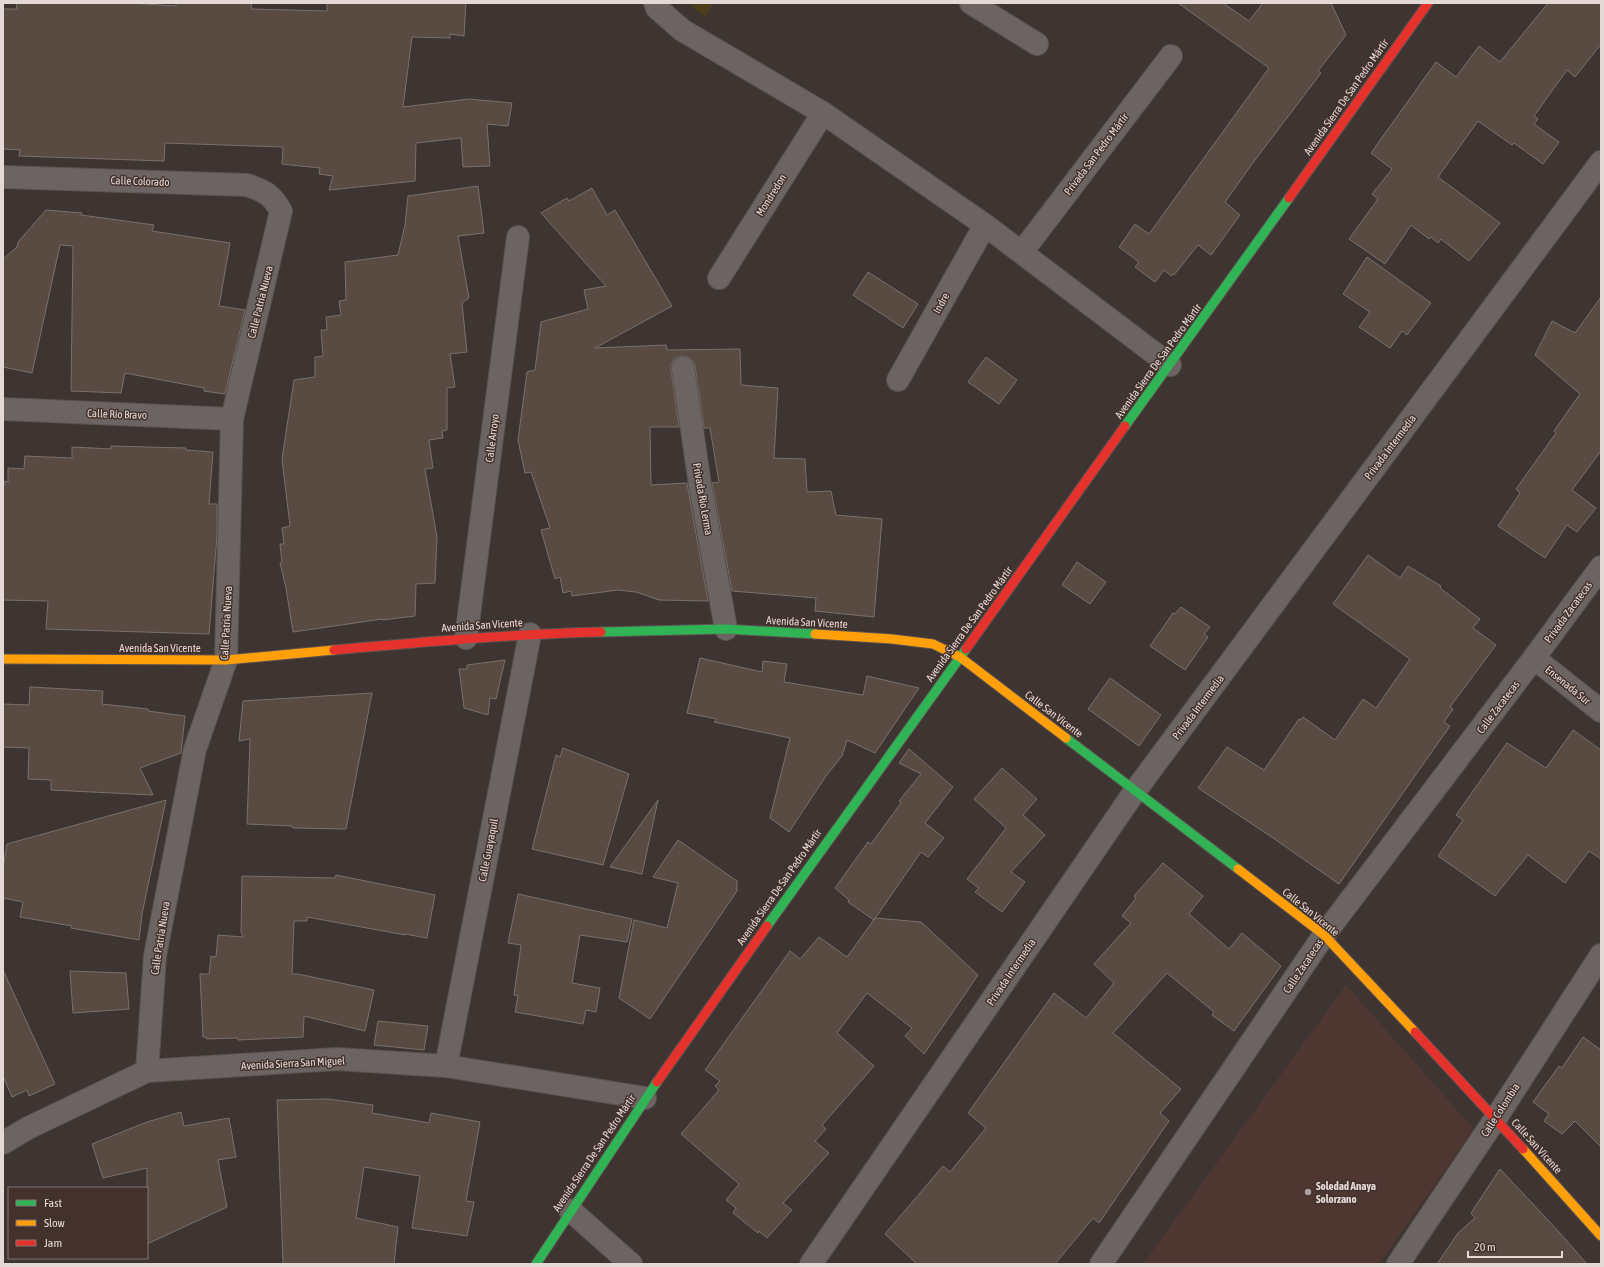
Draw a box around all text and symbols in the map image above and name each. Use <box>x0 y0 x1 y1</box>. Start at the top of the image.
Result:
street label: Avenida Sierra De San Pedro Mártir <box>1301 36 1391 157</box>
street label: Privada San Pedro Mártir <box>1061 110 1131 197</box>
street label: Mondredon <box>753 172 789 218</box>
street label: Calle Colorado <box>110 174 170 188</box>
street label: Calle Patria Nueva <box>245 264 275 340</box>
street label: Indre <box>931 291 951 315</box>
street label: Avenida Sierra De San Pedro Mártir <box>1112 301 1204 421</box>
street label: Calle Río Bravo <box>87 407 147 421</box>
street label: Privada Intermedia <box>1362 412 1418 482</box>
street label: Calle Arroyo <box>483 413 501 463</box>
street label: Privada Río Lerma <box>691 462 715 536</box>
street label: Avenida Sierra De San Pedro Mártir <box>923 564 1015 684</box>
street label: Privada Zacatecas <box>1542 579 1594 645</box>
street label: Calle Patria Nueva <box>218 586 234 660</box>
street label: Avenida San Vicente <box>766 614 848 630</box>
street label: Avenida San Vicente <box>441 616 523 634</box>
street label: Avenida San Vicente <box>119 642 201 654</box>
street label: Ensenada Sur <box>1543 663 1593 707</box>
street label: Privada Intermedia <box>1170 672 1226 742</box>
street label: Calle Zacatecas <box>1474 678 1522 736</box>
street label: Calle San Vicente <box>1023 688 1085 740</box>
street label: Calle Guayaquil <box>476 817 500 883</box>
street label: Avenida Sierra De San Pedro Mártir <box>734 826 824 947</box>
street label: Calle San Vicente <box>1280 886 1342 938</box>
street label: Calle Patria Nueva <box>148 900 172 976</box>
street label: Privada Intermedia <box>984 936 1038 1008</box>
street label: Calle Zacatecas <box>1281 937 1326 995</box>
street label: Avenida Sierra San Miguel <box>241 1054 345 1072</box>
street label: Calle Colombia <box>1478 1081 1522 1139</box>
street label: Avenida Sierra De San Pedro Mártir <box>550 1092 638 1214</box>
street label: Calle San Vicente <box>1509 1116 1565 1176</box>
place label: Soledad Anaya Solorzano <box>1316 1180 1376 1205</box>
legend <box>8 1187 148 1259</box>
marker: Soledad Anaya Solorzano <box>1303 1187 1313 1197</box>
text: Fast <box>44 1196 62 1210</box>
text: Slow <box>44 1216 65 1230</box>
scale bar <box>1468 1233 1562 1259</box>
text: Jam <box>44 1236 62 1250</box>
text: 20 m <box>1474 1240 1496 1254</box>

